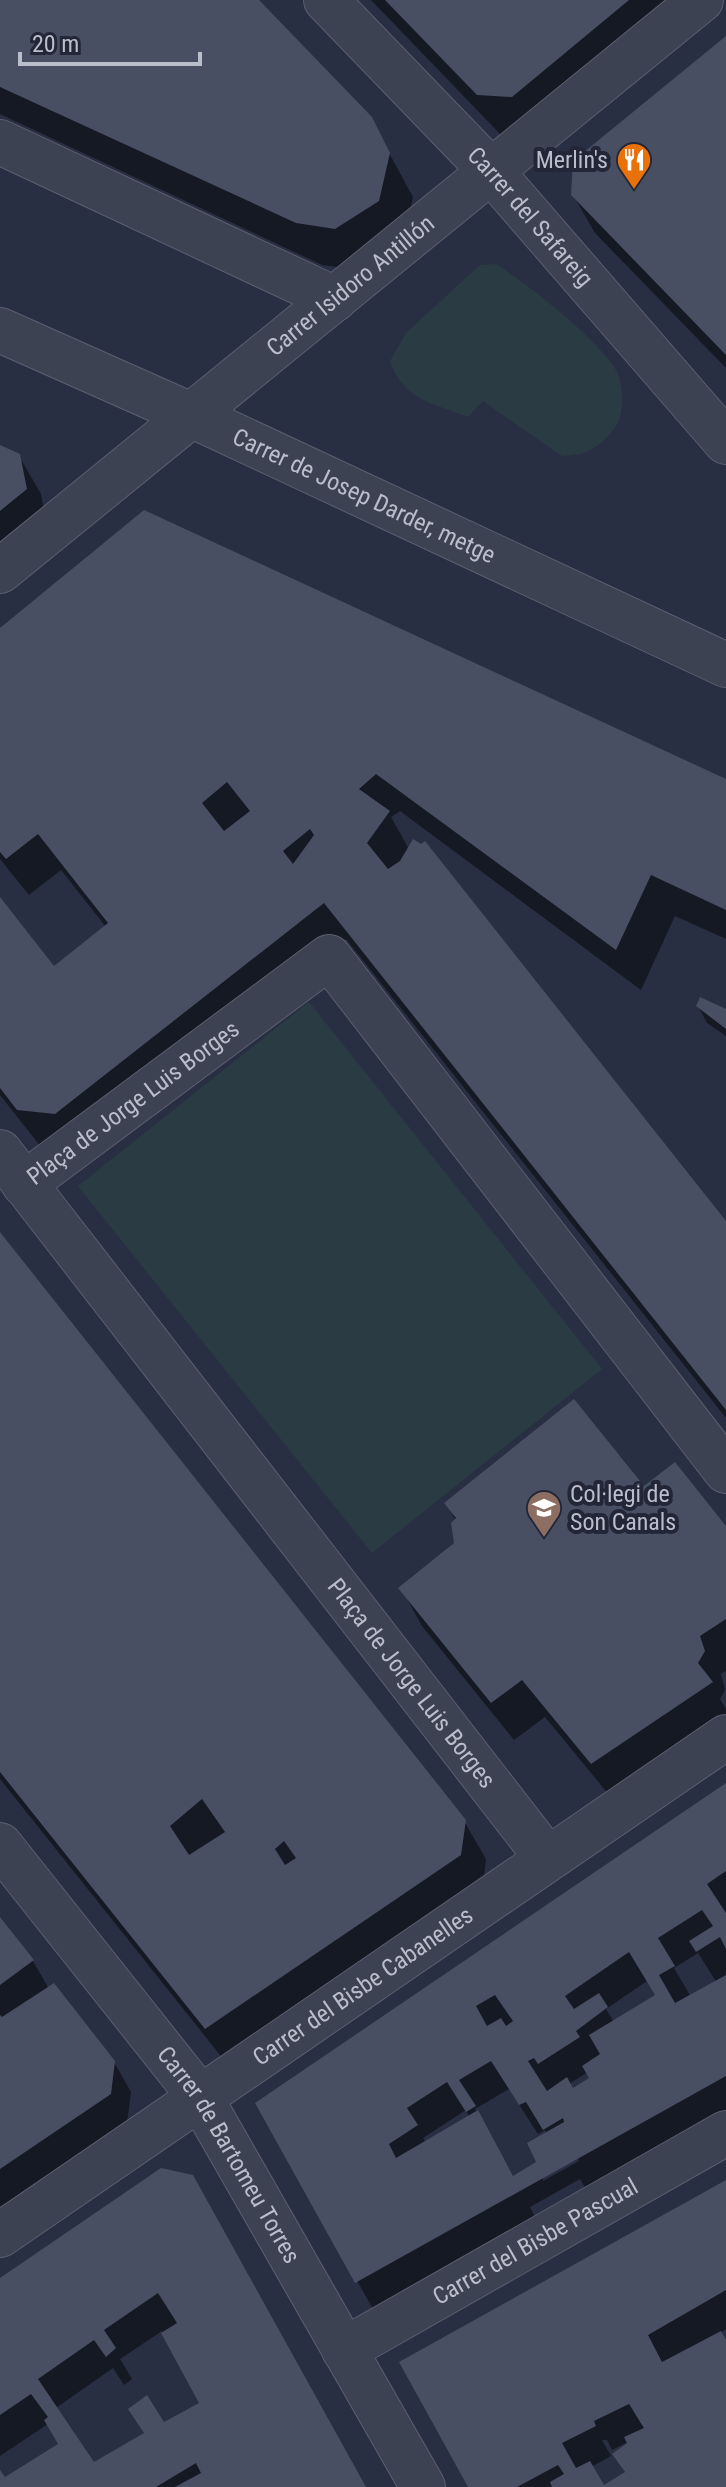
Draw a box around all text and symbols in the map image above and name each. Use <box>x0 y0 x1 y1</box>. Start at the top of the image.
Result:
scale bar <box>20 16 200 66</box>
text: 20 m <box>32 30 79 58</box>
street label: Carrer del Safareig <box>462 141 599 292</box>
restaurant icon: Merlin's <box>615 141 653 191</box>
place label: Merlin's <box>536 146 608 174</box>
street label: Carrer Isidoro Antillón <box>261 209 440 362</box>
street label: Carrer de Josep Darder, metge <box>228 422 500 569</box>
street label: Plaça de Jorge Luis Borges <box>22 1015 245 1191</box>
place label: Col·legi de Son Canals <box>570 1480 676 1536</box>
school or university icon: Col·legi de Son Canals <box>525 1489 563 1539</box>
street label: Plaça de Jorge Luis Borges <box>322 1573 501 1793</box>
street label: Carrer del Bisbe Cabanelles <box>247 1901 478 2071</box>
street label: Carrer de Bartomeu Torres <box>151 2041 306 2268</box>
street label: Carrer del Bisbe Pascual <box>428 2172 643 2311</box>

